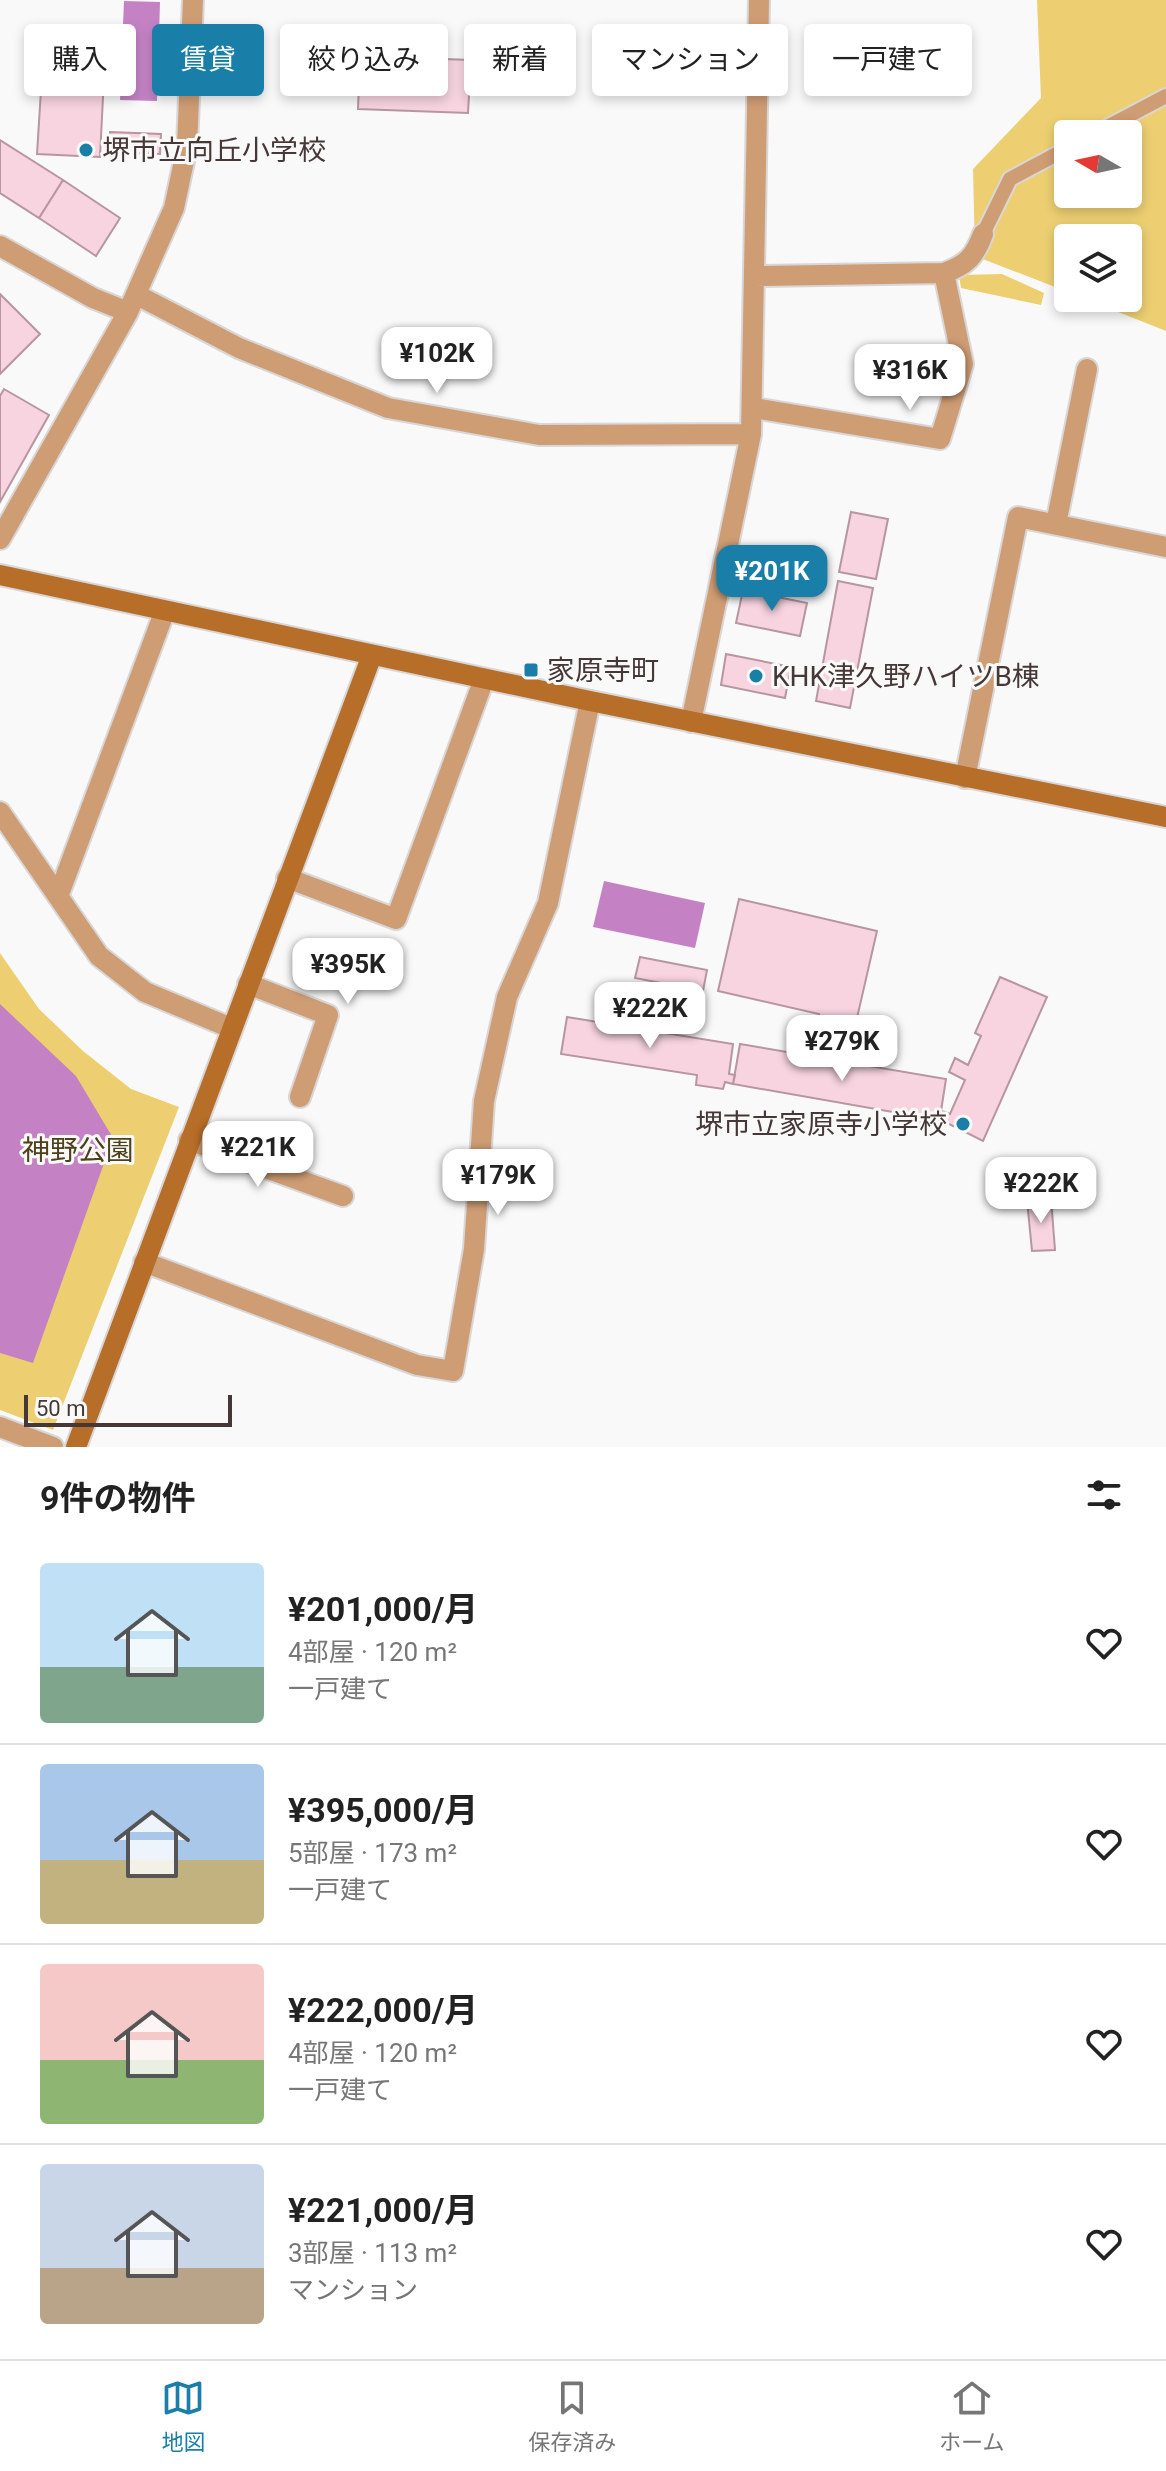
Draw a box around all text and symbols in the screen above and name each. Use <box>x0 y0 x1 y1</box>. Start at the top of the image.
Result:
chip: 購入 <box>24 24 136 96</box>
chip: 賃貸 <box>152 24 264 96</box>
chip: 絞り込み <box>280 24 448 96</box>
chip: 新着 <box>464 24 576 96</box>
chip: マンション <box>592 24 788 96</box>
chip: 一戸建て <box>804 24 972 96</box>
north arrow <box>1054 120 1142 208</box>
map controls <box>1054 120 1142 312</box>
place label: 堺市立向丘小学校 <box>102 134 326 167</box>
marker: 堺市立向丘小学校 <box>77 141 95 159</box>
button: layers <box>1054 224 1142 312</box>
pin: ¥102K <box>381 327 493 395</box>
text: ¥102K <box>399 338 475 368</box>
pin: ¥316K <box>854 344 966 412</box>
text: ¥316K <box>872 355 948 385</box>
pin: ¥201K <box>716 545 828 613</box>
text: ¥201K <box>734 556 810 586</box>
place label: 家原寺町 <box>547 654 659 687</box>
place label: KHK津久野ハイツB棟 <box>772 660 1040 693</box>
marker: 家原寺町 <box>522 661 540 679</box>
marker: KHK津久野ハイツB棟 <box>747 667 765 685</box>
pin: ¥395K <box>292 938 404 1006</box>
text: ¥395K <box>310 949 386 979</box>
pin: ¥222K <box>594 982 706 1050</box>
text: ¥222K <box>612 993 688 1023</box>
pin: ¥279K <box>786 1015 898 1083</box>
text: ¥279K <box>804 1026 880 1056</box>
place label: 堺市立家原寺小学校 <box>695 1108 947 1141</box>
marker: 堺市立家原寺小学校 <box>954 1115 972 1133</box>
pin: ¥221K <box>202 1121 314 1189</box>
text: ¥221K <box>220 1132 296 1162</box>
park label: 神野公園 <box>22 1134 134 1167</box>
pin: ¥179K <box>442 1149 554 1217</box>
pin: ¥222K <box>985 1157 1097 1225</box>
text: ¥179K <box>460 1160 536 1190</box>
text: ¥222K <box>1003 1168 1079 1198</box>
scale bar <box>24 1391 232 1427</box>
text: 50 m <box>36 1396 85 1421</box>
icon: filters <box>1082 1473 1126 1517</box>
text: 9件の物件 <box>40 1478 196 1518</box>
text: ¥201,000/月 <box>288 1589 478 1629</box>
icon: home <box>104 1595 200 1691</box>
icon: heart <box>1082 1621 1126 1665</box>
text: 4部屋 · 120 m² <box>288 1637 457 1667</box>
text: 一戸建て <box>288 1674 392 1704</box>
text: ¥395,000/月 <box>288 1790 478 1830</box>
icon: home <box>104 1796 200 1892</box>
icon: heart <box>1082 1822 1126 1866</box>
text: 5部屋 · 173 m² <box>288 1838 457 1868</box>
text: 一戸建て <box>288 1875 392 1905</box>
text: ¥222,000/月 <box>288 1990 478 2030</box>
icon: home <box>104 1996 200 2092</box>
icon: heart <box>1082 2022 1126 2066</box>
text: 4部屋 · 120 m² <box>288 2038 457 2068</box>
text: 一戸建て <box>288 2075 392 2105</box>
text: ¥221,000/月 <box>288 2190 478 2230</box>
icon: home <box>104 2196 200 2292</box>
icon: heart <box>1082 2222 1126 2266</box>
text: 3部屋 · 113 m² <box>288 2238 457 2268</box>
text: マンション <box>288 2275 418 2305</box>
tab: 地図 <box>161 2376 205 2456</box>
tab: 保存済み <box>528 2376 616 2456</box>
tab: ホーム <box>939 2376 1005 2456</box>

